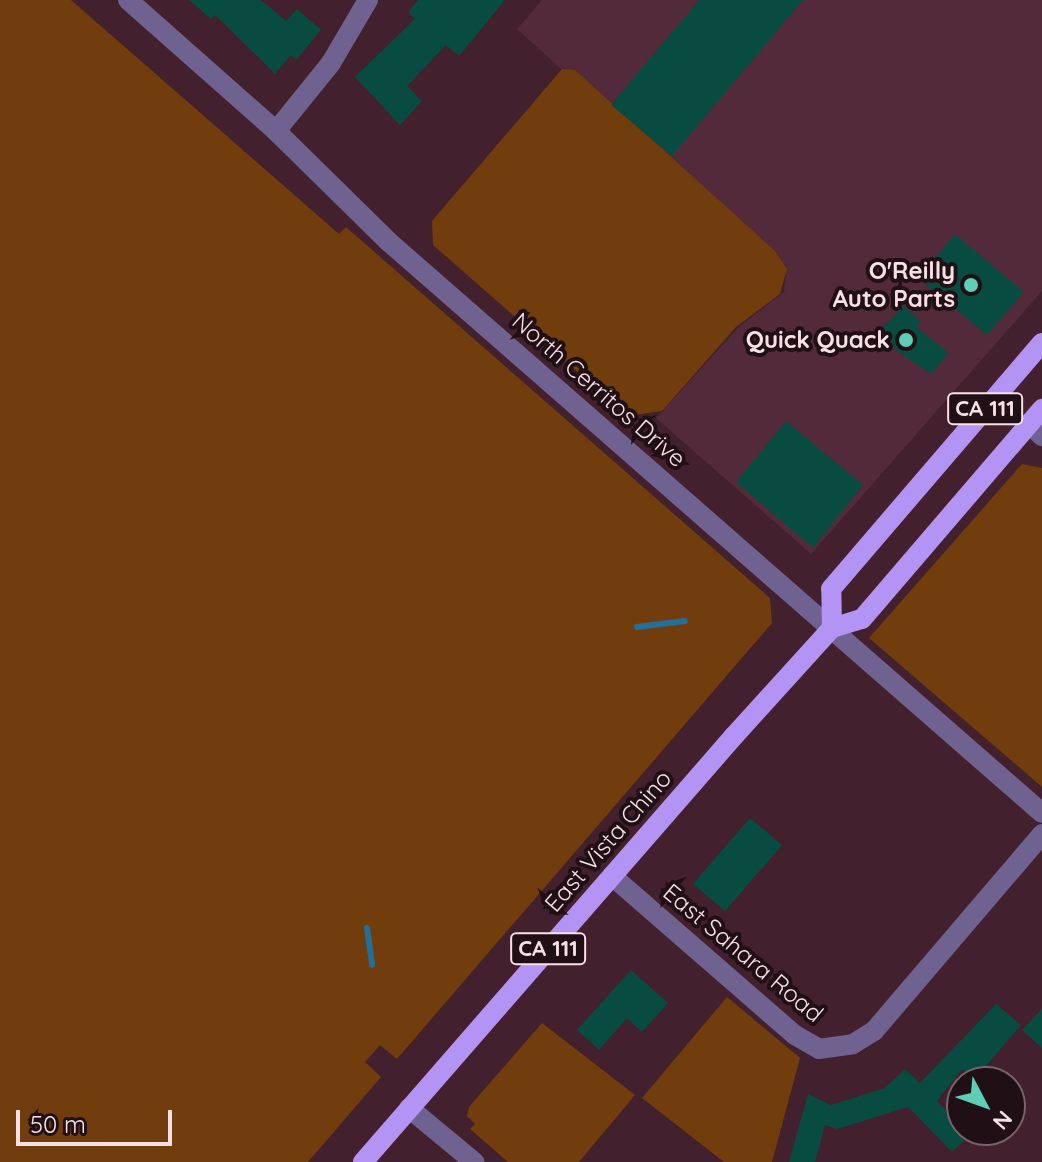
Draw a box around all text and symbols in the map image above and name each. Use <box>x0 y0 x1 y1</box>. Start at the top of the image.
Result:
place label: O'Reilly Auto Parts <box>833 257 955 313</box>
marker: O'Reilly Auto Parts <box>962 276 980 294</box>
street label: North Cerritos Drive <box>506 307 692 473</box>
place label: Quick Quack <box>746 326 890 354</box>
marker: Quick Quack <box>897 331 915 349</box>
road number: CA 111 <box>947 391 1023 427</box>
street label: East Vista Chino <box>539 764 677 918</box>
street label: East Sahara Road <box>657 878 829 1028</box>
road number: CA 111 <box>510 931 586 967</box>
north arrow <box>946 1066 1026 1146</box>
scale bar <box>20 1094 176 1144</box>
text: N <box>987 1105 1018 1136</box>
text: 50 m <box>30 1109 86 1139</box>

